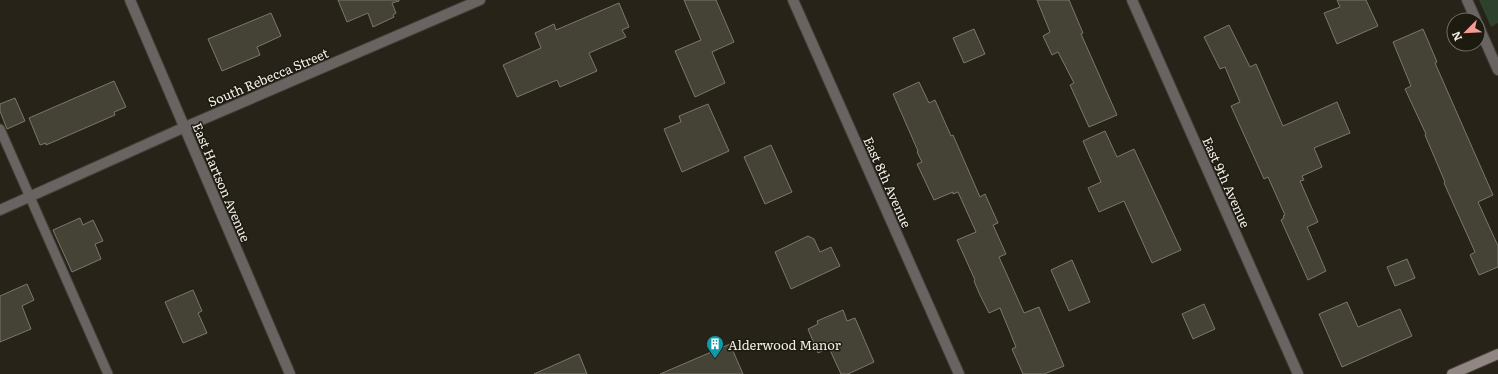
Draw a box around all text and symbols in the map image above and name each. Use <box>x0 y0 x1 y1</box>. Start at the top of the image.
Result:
north arrow <box>1446 12 1486 52</box>
text: N <box>1447 29 1465 44</box>
street label: South Rebecca Street <box>205 43 332 111</box>
street label: East Hartson Avenue <box>188 119 256 245</box>
street label: East 8th Avenue <box>859 133 917 231</box>
street label: East 9th Avenue <box>1198 134 1256 231</box>
building icon: Alderwood Manor <box>705 334 725 359</box>
place label: Alderwood Manor <box>728 335 842 354</box>

